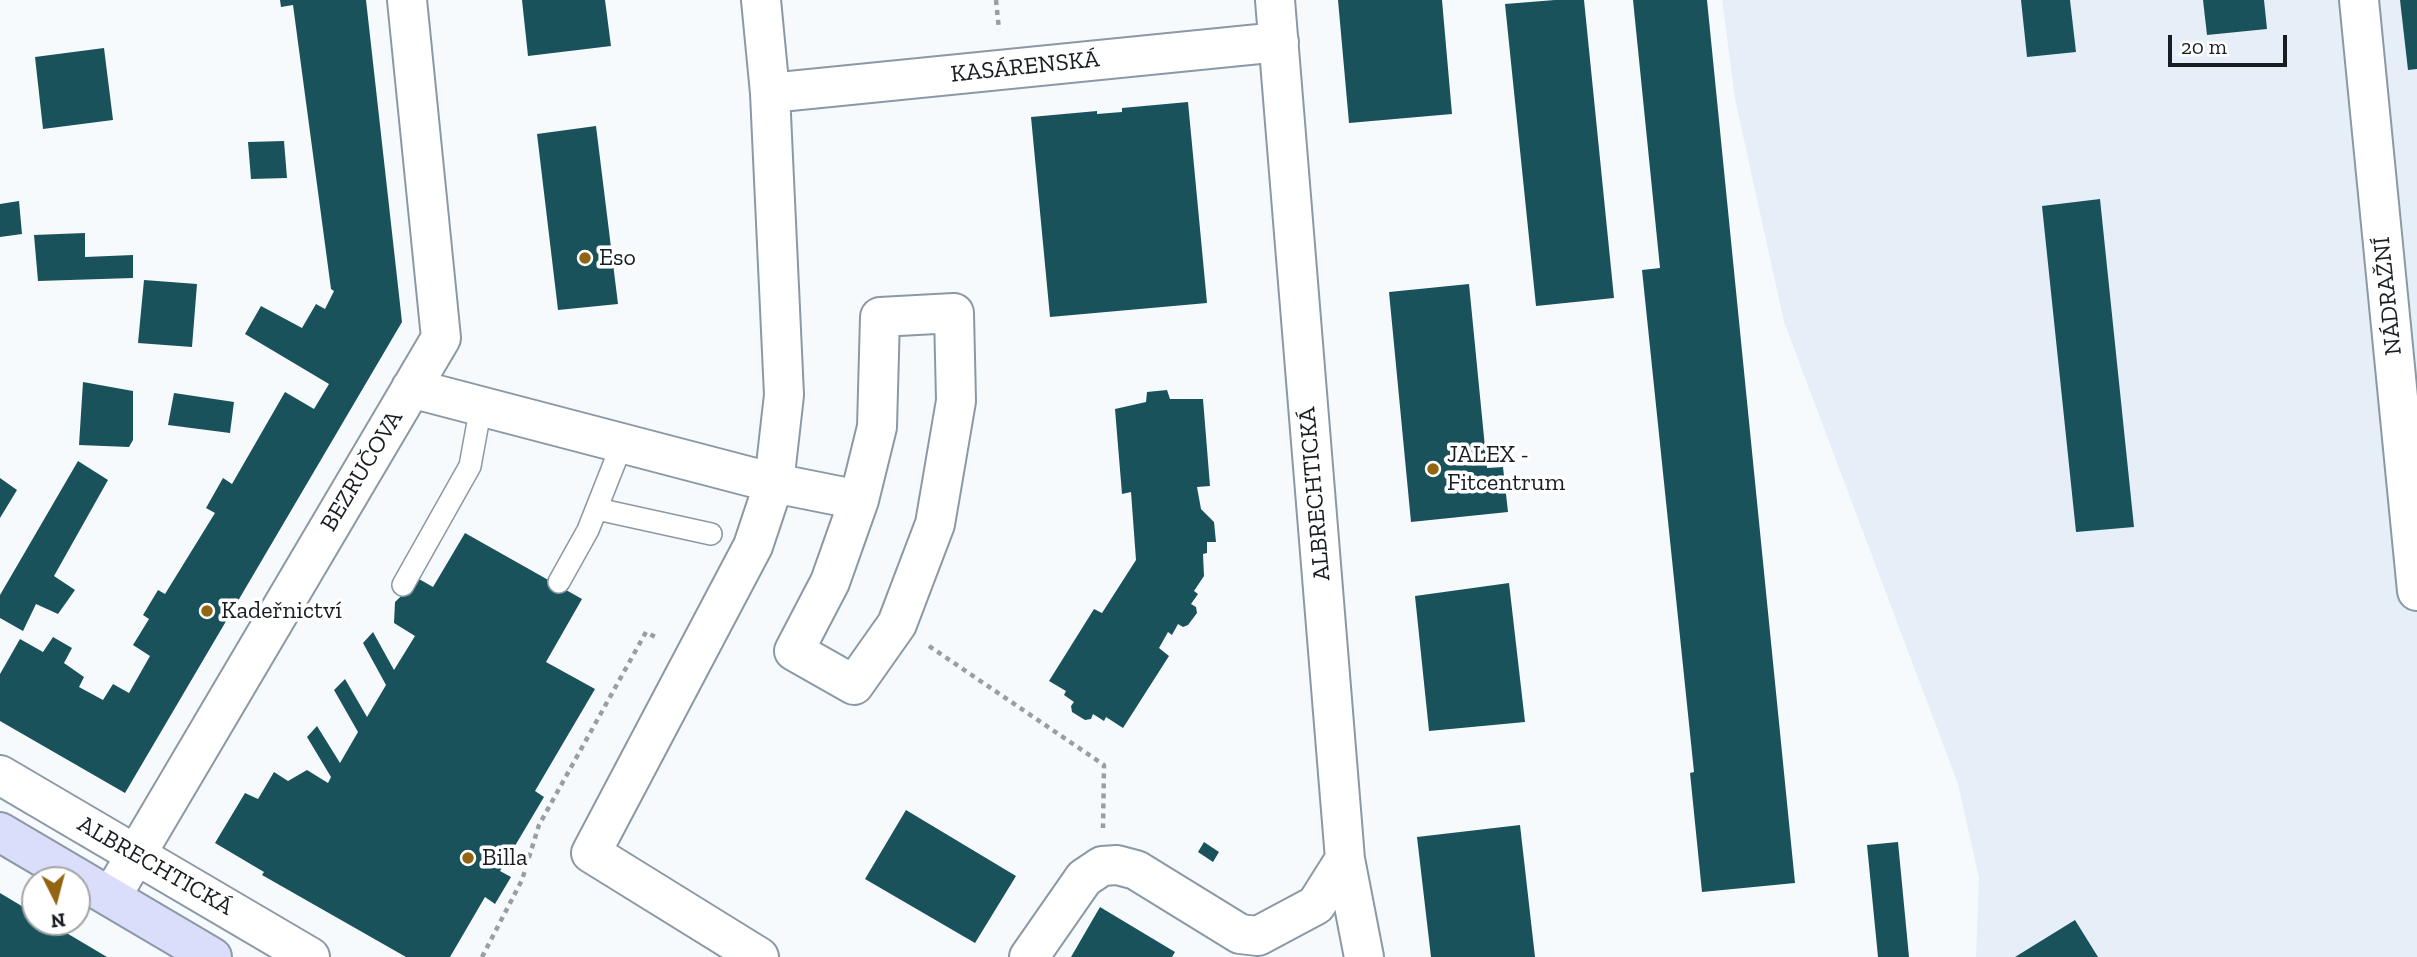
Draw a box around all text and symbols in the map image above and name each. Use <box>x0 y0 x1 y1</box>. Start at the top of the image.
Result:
scale bar <box>2172 21 2291 65</box>
text: 20 m <box>2181 34 2227 59</box>
street label: KASÁRENSKÁ <box>949 45 1101 89</box>
street label: NÁDRAŽNÍ <box>2367 235 2409 357</box>
place label: Eso <box>599 244 636 272</box>
marker: Eso <box>577 250 593 266</box>
street label: BEZRUČOVA <box>315 405 409 537</box>
street label: ALBRECHTICKÁ <box>1293 406 1337 582</box>
place label: JALEX - Fitcentrum <box>1447 441 1565 497</box>
marker: JALEX - Fitcentrum <box>1425 461 1441 477</box>
place label: Kadeřnictví <box>221 597 342 625</box>
marker: Kadeřnictví <box>199 603 215 619</box>
street label: ALBRECHTICKÁ <box>72 810 238 922</box>
place label: Billa <box>482 844 528 872</box>
marker: Billa <box>460 850 476 866</box>
north arrow <box>21 866 91 936</box>
text: N <box>50 908 66 933</box>

